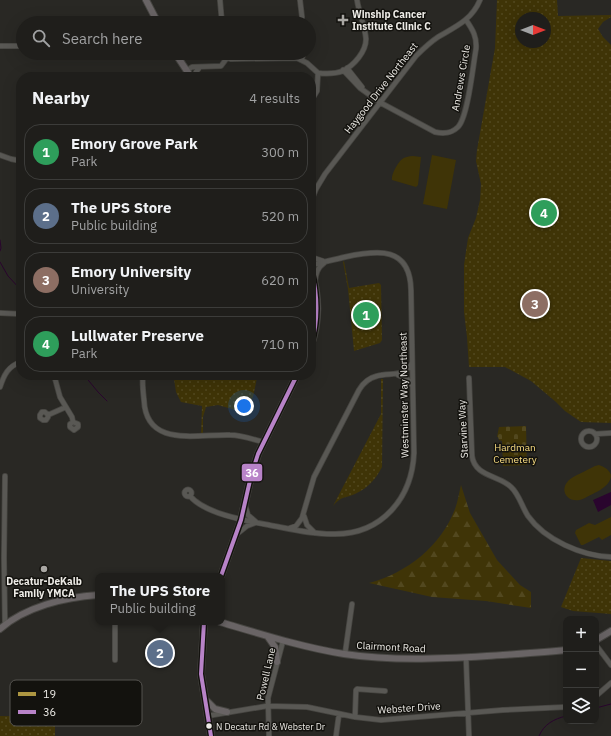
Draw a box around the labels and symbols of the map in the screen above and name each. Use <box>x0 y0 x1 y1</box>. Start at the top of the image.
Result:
place label: Winship Cancer Institute Clinic C <box>352 8 431 33</box>
north arrow <box>515 12 551 48</box>
marker: Winship Cancer Institute Clinic C <box>337 14 349 26</box>
street label: Haygood Drive Northeast <box>341 40 421 136</box>
street label: Andrews Circle <box>449 43 473 112</box>
pin: 4 <box>531 198 557 228</box>
pin: 3 <box>522 289 548 319</box>
pin: 1 <box>353 300 379 330</box>
street label: Westminster Way Northeast <box>396 332 412 458</box>
your location <box>234 396 254 416</box>
street label: Starvine Way <box>455 399 471 459</box>
park label: Hardman Cemetery <box>493 441 537 466</box>
line badge: 36 <box>241 463 263 482</box>
text: 36 <box>245 466 259 480</box>
marker: Decatur-DeKalb Family YMCA <box>39 564 49 574</box>
place label: Decatur-DeKalb Family YMCA <box>6 575 82 600</box>
pin: 2 <box>147 638 173 668</box>
street label: Clairmont Road <box>356 639 426 655</box>
street label: Powell Lane <box>254 646 278 702</box>
legend <box>10 680 142 726</box>
text: 19 <box>43 687 56 701</box>
street label: Webster Drive <box>377 699 441 717</box>
text: 36 <box>43 705 56 719</box>
marker: N Decatur Rd & Webster Dr <box>204 721 214 731</box>
place label: N Decatur Rd & Webster Dr <box>216 721 326 732</box>

